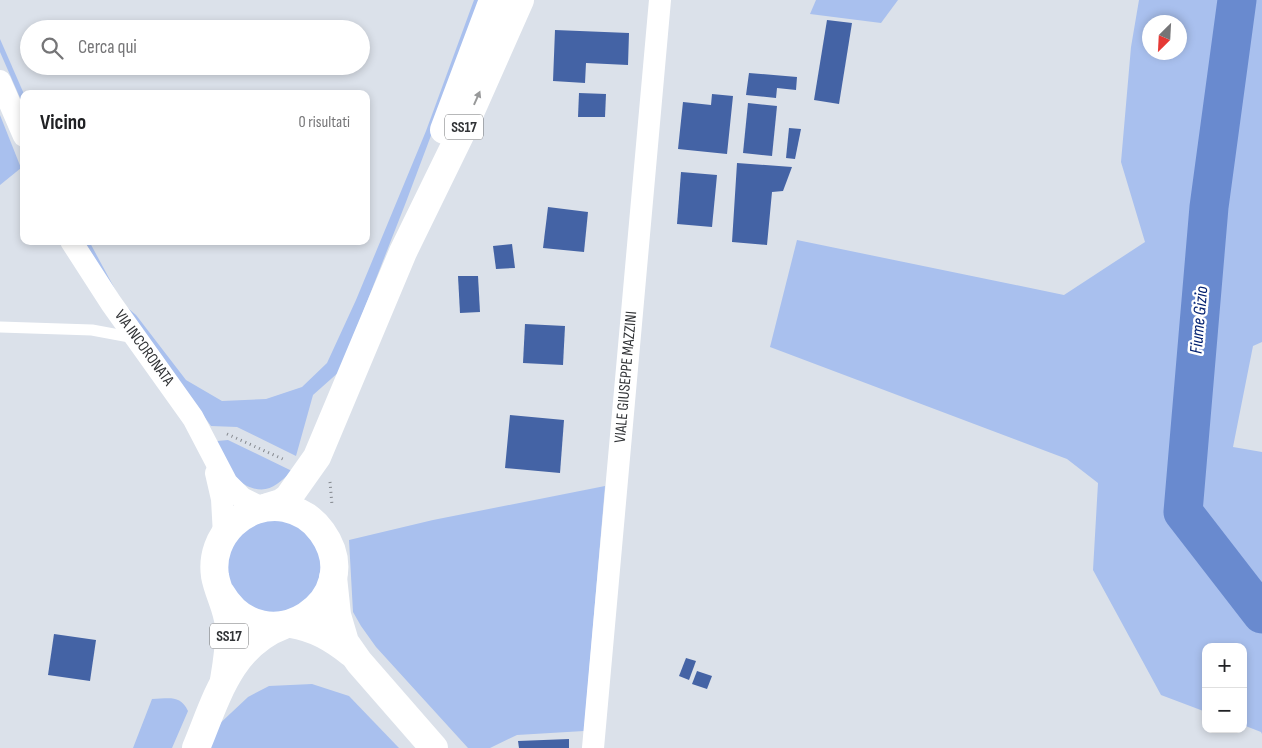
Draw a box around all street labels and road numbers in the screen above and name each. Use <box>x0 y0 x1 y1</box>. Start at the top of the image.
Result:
road number: SS17 <box>445 114 483 140</box>
street label: VIA INCORONATA <box>110 306 178 390</box>
street label: VIALE GIUSEPPE MAZZINI <box>611 310 641 444</box>
road number: SS17 <box>210 624 248 648</box>

